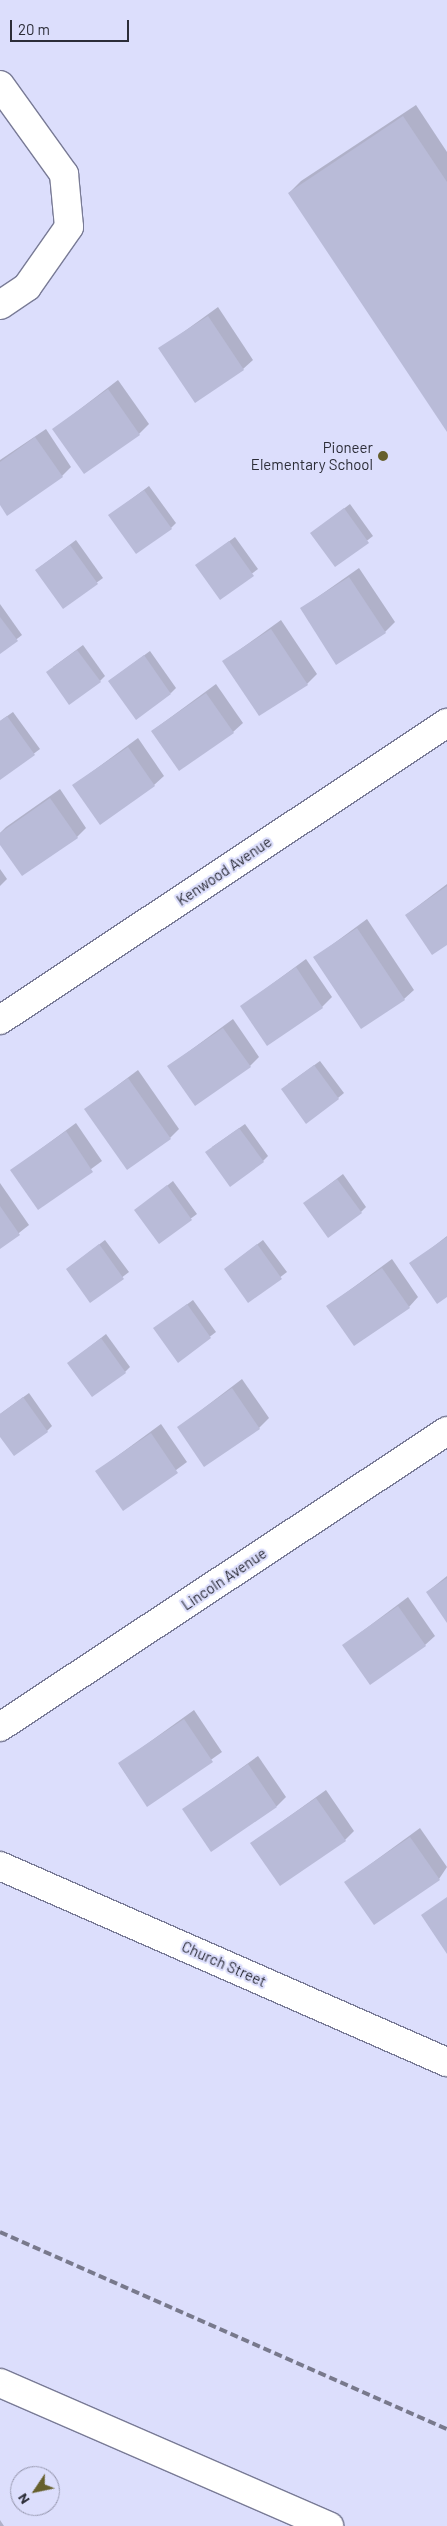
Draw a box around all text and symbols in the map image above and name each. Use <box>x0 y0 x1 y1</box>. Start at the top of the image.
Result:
scale bar <box>12 10 131 42</box>
text: 20 m <box>18 20 50 38</box>
place label: Pioneer Elementary School <box>251 438 373 473</box>
marker: Pioneer Elementary School <box>377 450 389 462</box>
street label: Kenwood Avenue <box>173 833 275 909</box>
street label: Lincoln Avenue <box>178 1544 270 1614</box>
street label: Church Street <box>179 1937 269 1991</box>
north arrow <box>10 2466 60 2516</box>
text: N <box>13 2490 33 2508</box>

